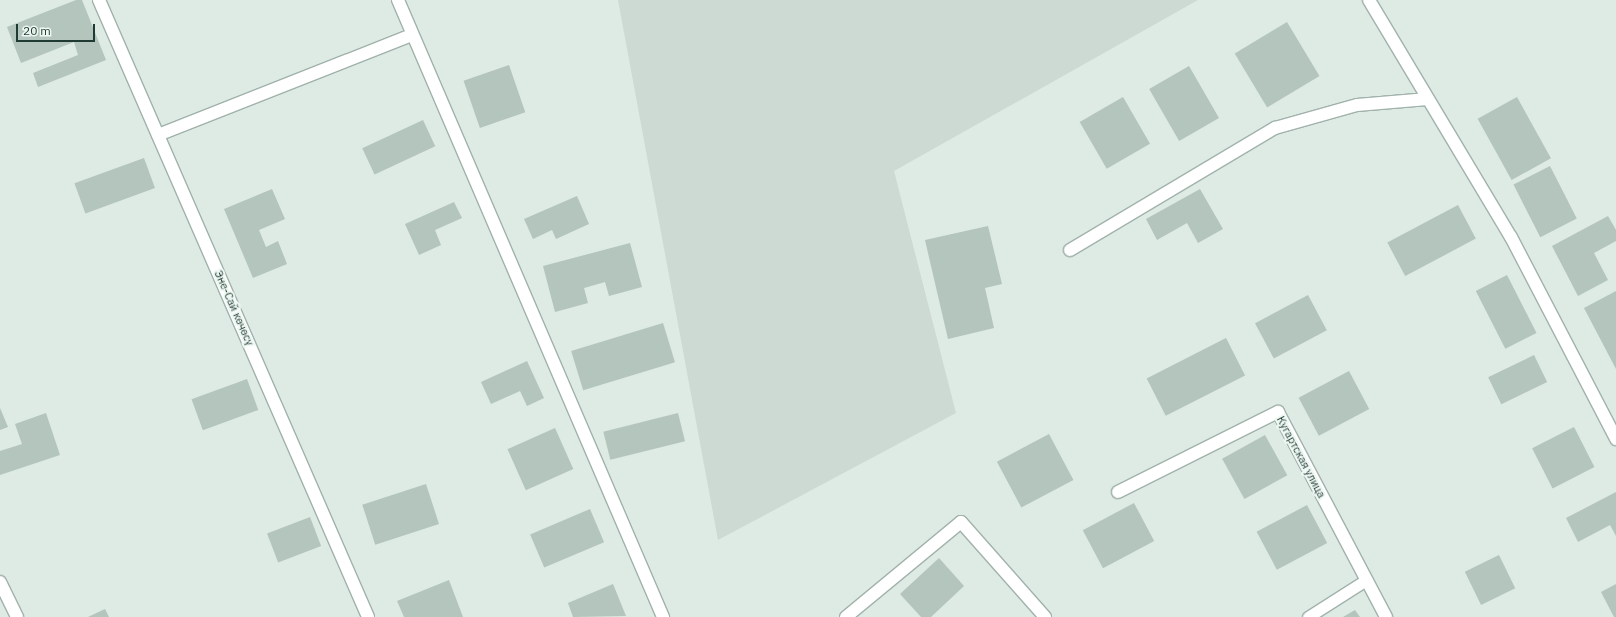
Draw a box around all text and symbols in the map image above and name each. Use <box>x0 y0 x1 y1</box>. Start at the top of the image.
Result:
scale bar <box>18 16 97 42</box>
text: 20 m <box>23 23 51 38</box>
street label: Эне-Сай көчөсү <box>212 268 256 348</box>
street label: Кугартская улица <box>1274 414 1328 500</box>

